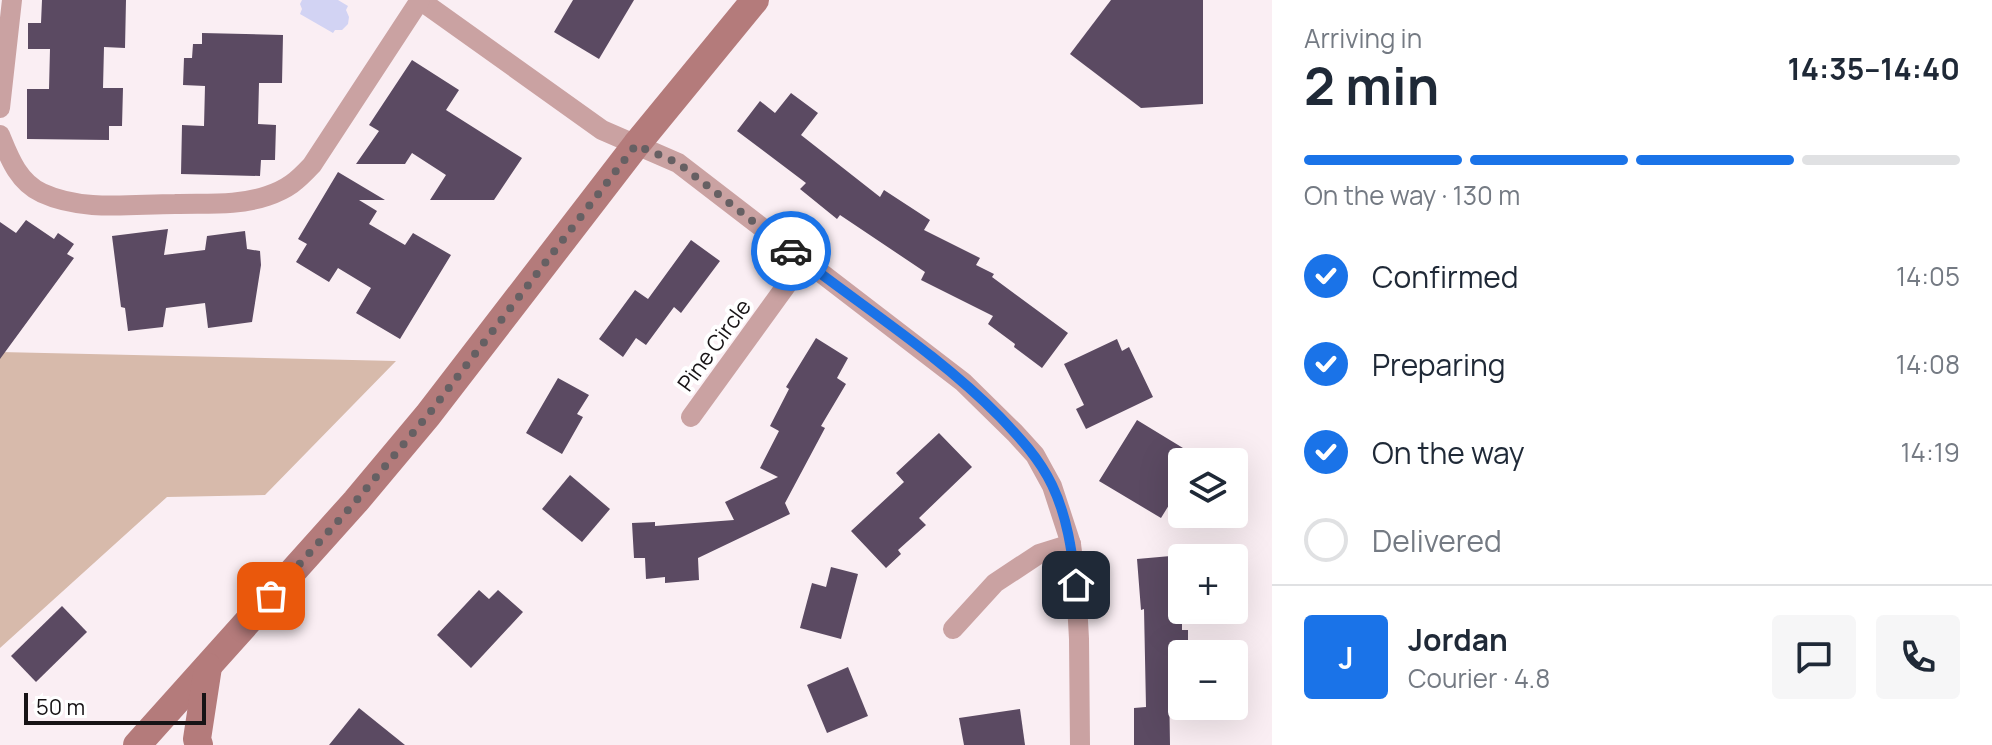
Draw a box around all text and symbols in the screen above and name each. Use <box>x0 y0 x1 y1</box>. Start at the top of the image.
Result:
text: Arriving in <box>1304 20 1422 56</box>
text: 14:35–14:40 <box>1788 48 1960 89</box>
text: 2 min <box>1304 50 1439 121</box>
text: On the way · 130 m <box>1304 177 1520 213</box>
courier <box>751 211 831 291</box>
icon: car <box>769 229 813 273</box>
icon: check <box>1304 254 1348 298</box>
text: Confirmed <box>1372 256 1519 297</box>
text: 14:05 <box>1896 258 1960 294</box>
street label: Pine Circle <box>670 293 758 397</box>
icon: check <box>1304 342 1348 386</box>
text: Preparing <box>1372 344 1506 385</box>
text: 14:08 <box>1896 346 1960 382</box>
icon: check <box>1304 430 1348 474</box>
text: On the way <box>1372 432 1525 473</box>
text: 14:19 <box>1900 434 1960 470</box>
map controls <box>1168 448 1248 720</box>
button: layers <box>1168 448 1248 528</box>
text: Delivered <box>1372 520 1502 561</box>
button: + <box>1168 544 1248 624</box>
pin <box>1042 551 1110 619</box>
pin <box>237 562 305 630</box>
icon: home <box>1054 563 1098 607</box>
icon: bag <box>249 574 293 618</box>
button: chat <box>1772 615 1856 699</box>
button: phone <box>1876 615 1960 699</box>
text: Jordan <box>1408 619 1508 660</box>
text: J <box>1338 637 1354 678</box>
button: − <box>1168 640 1248 720</box>
text: Courier · 4.8 <box>1408 660 1550 696</box>
scale bar <box>24 689 206 725</box>
text: 50 m <box>36 692 85 722</box>

